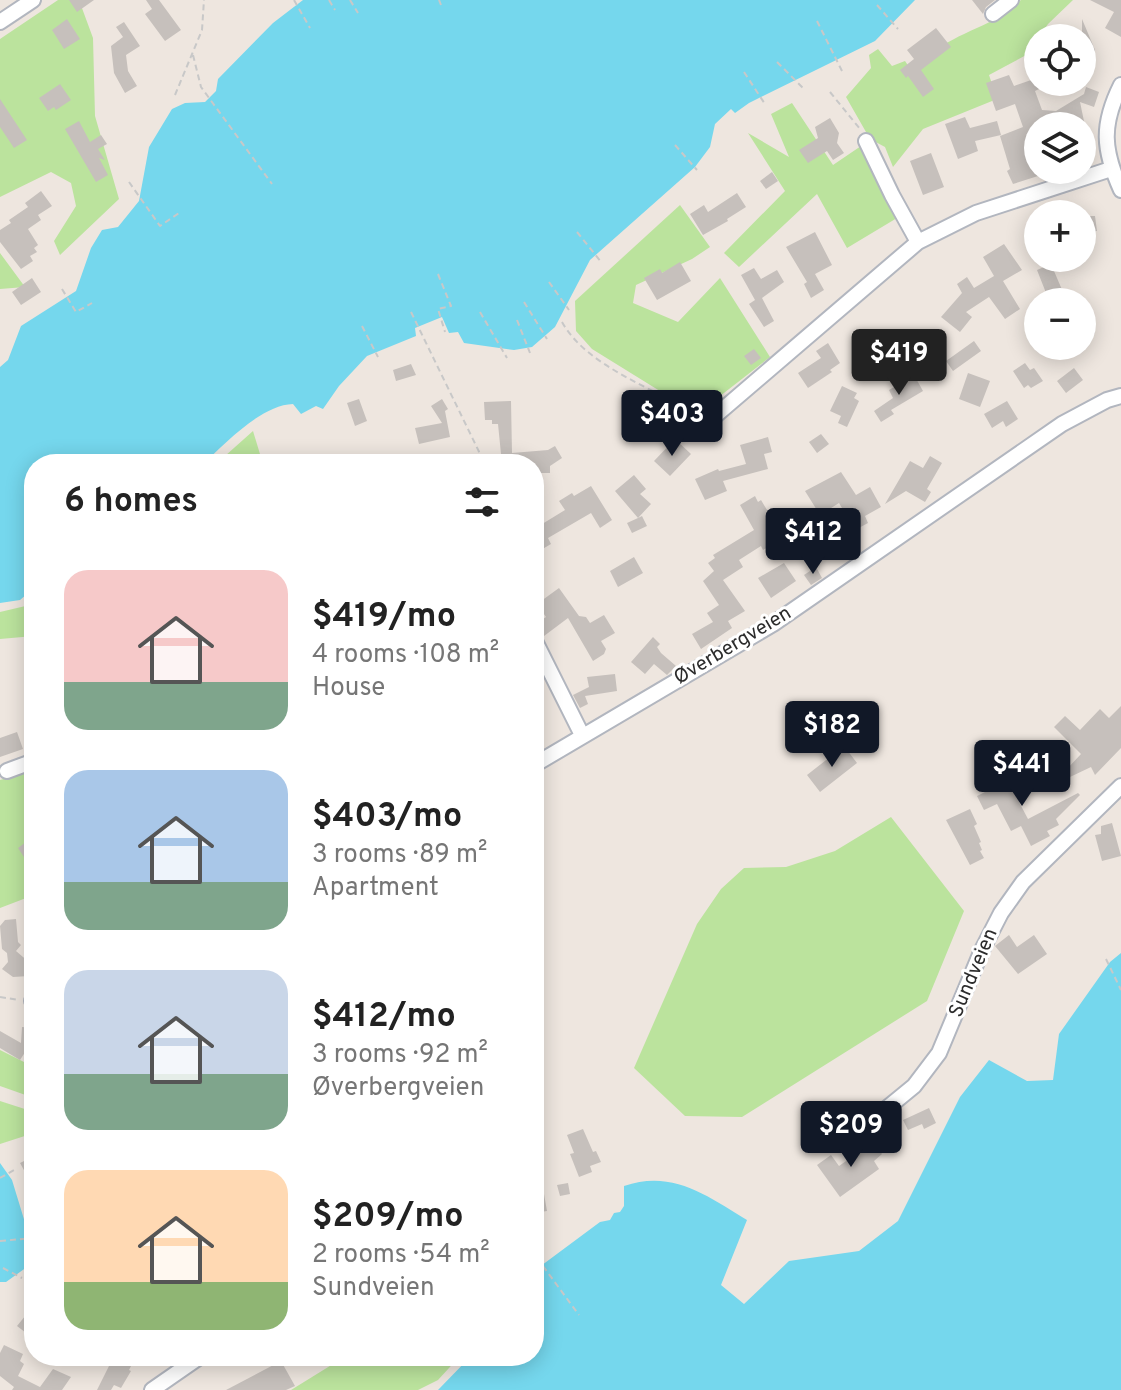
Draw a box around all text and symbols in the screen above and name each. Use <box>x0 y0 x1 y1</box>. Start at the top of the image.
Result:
map controls <box>1024 24 1096 360</box>
button: locate <box>1024 24 1096 96</box>
button: layers <box>1024 112 1096 184</box>
button: + <box>1024 200 1096 272</box>
button: − <box>1024 288 1096 360</box>
pin: $419 <box>852 329 946 397</box>
text: $419 <box>870 338 928 371</box>
pin: $403 <box>625 390 719 458</box>
text: $403 <box>639 399 705 432</box>
icon: filters <box>460 480 504 524</box>
text: 6 homes <box>64 481 198 524</box>
pin: $412 <box>766 508 860 576</box>
text: $412 <box>784 517 842 550</box>
text: $419/mo <box>312 596 456 639</box>
street label: Øverbergveien <box>669 601 797 691</box>
icon: home <box>128 602 224 698</box>
text: 4 rooms · 108 m² <box>312 639 499 672</box>
text: House <box>312 672 385 705</box>
pin: $182 <box>785 701 879 769</box>
text: $182 <box>803 710 861 743</box>
pin: $441 <box>975 740 1069 808</box>
text: $441 <box>992 749 1052 782</box>
text: $403/mo <box>312 796 462 839</box>
icon: home <box>128 802 224 898</box>
text: 3 rooms · 89 m² <box>312 839 487 872</box>
text: Apartment <box>312 872 439 905</box>
street label: Sundveien <box>944 924 1004 1022</box>
text: $412/mo <box>312 996 456 1039</box>
icon: home <box>128 1002 224 1098</box>
text: 3 rooms · 92 m² <box>312 1039 488 1072</box>
text: Øverbergveien <box>312 1072 484 1105</box>
pin: $209 <box>804 1101 898 1169</box>
text: $209 <box>819 1110 883 1143</box>
text: $209/mo <box>312 1196 464 1239</box>
icon: home <box>128 1202 224 1298</box>
text: 2 rooms · 54 m² <box>312 1239 490 1272</box>
text: Sundveien <box>312 1272 435 1305</box>

